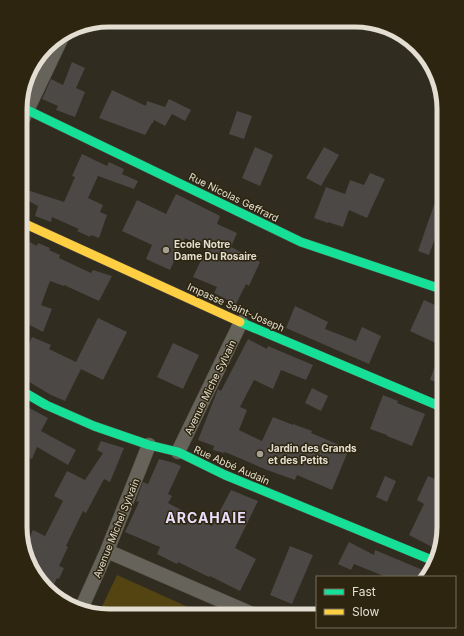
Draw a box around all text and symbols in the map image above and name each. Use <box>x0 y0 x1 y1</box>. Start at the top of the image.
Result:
street label: Rue Nicolas Geffrard <box>187 170 281 224</box>
place label: Ecole Notre Dame Du Rosaire <box>174 238 257 262</box>
marker: Ecole Notre Dame Du Rosaire <box>161 245 171 255</box>
street label: Impasse Saint-Joseph <box>186 280 286 334</box>
street label: Avenue Miche Sylvain <box>182 338 238 436</box>
place label: Jardin des Grands et des Petits <box>268 442 357 466</box>
street label: Rue Abbé Audain <box>192 443 272 487</box>
marker: Jardin des Grands et des Petits <box>255 449 265 459</box>
street label: Avenue Michel Sylvain <box>91 476 141 579</box>
district label: ARCAHAIE <box>165 509 247 526</box>
legend <box>316 576 456 628</box>
text: Fast <box>352 584 376 599</box>
text: Slow <box>352 604 380 619</box>

